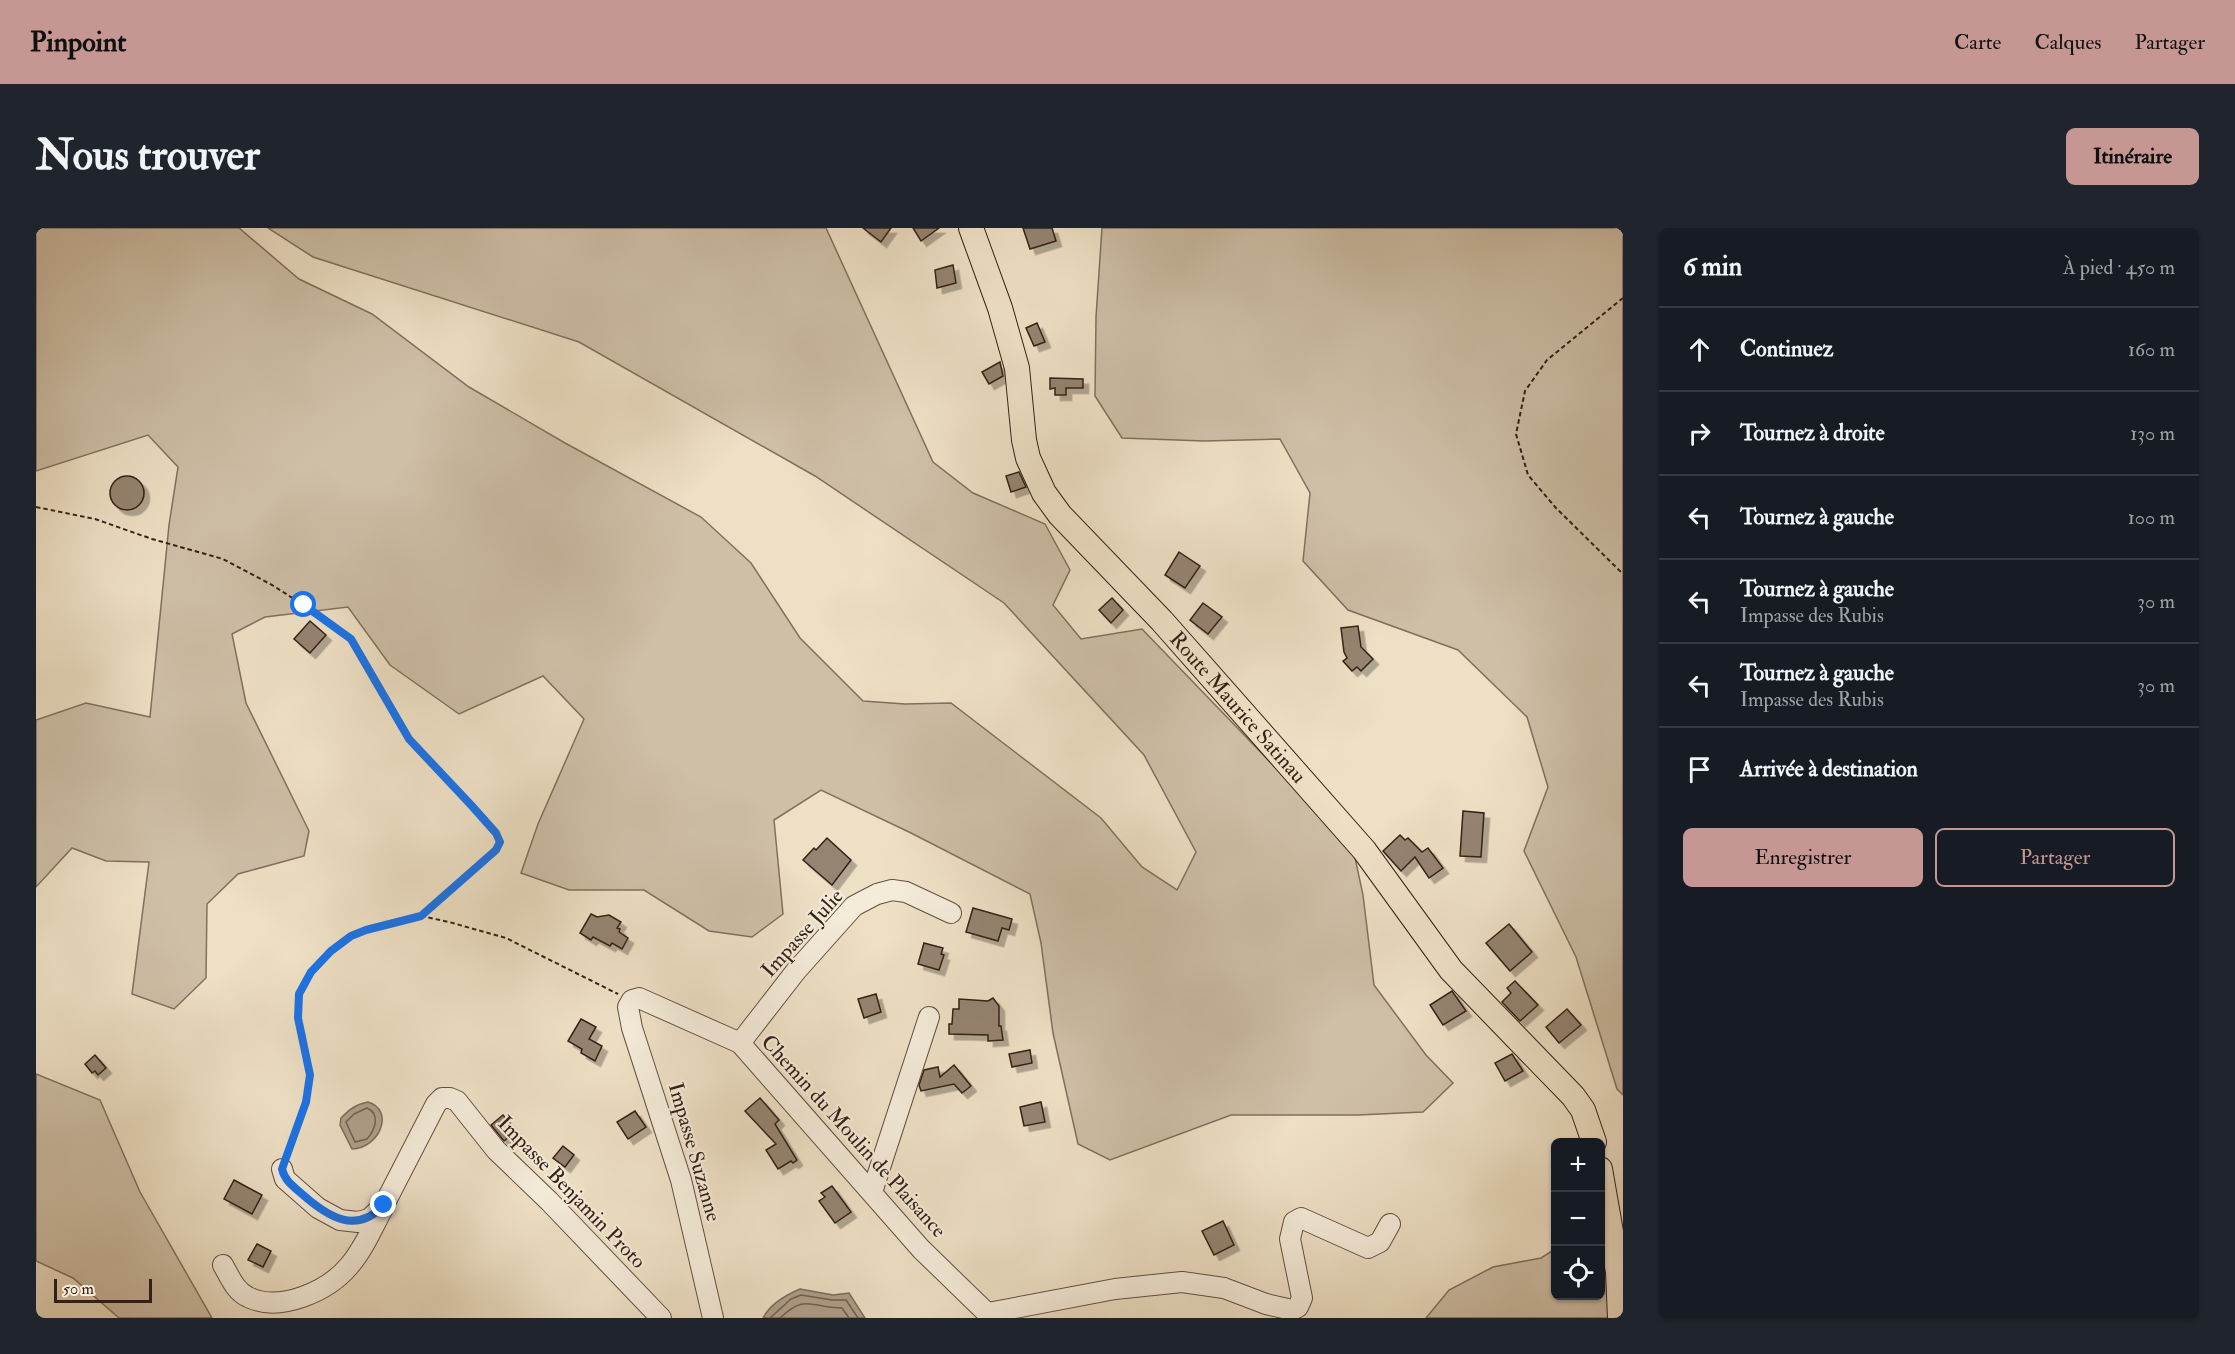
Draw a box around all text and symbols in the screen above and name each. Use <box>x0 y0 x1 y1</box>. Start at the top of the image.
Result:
text: Pinpoint <box>30 25 126 60</box>
text: Carte <box>1954 29 2001 56</box>
text: Calques <box>2034 29 2101 56</box>
text: Partager <box>2134 29 2205 56</box>
button: Itinéraire <box>2066 128 2199 185</box>
text: Nous trouver <box>36 130 260 182</box>
text: 6 min <box>1683 251 1742 283</box>
text: À pied · 450 m <box>2063 255 2175 280</box>
icon: ahead <box>1683 333 1716 366</box>
text: Continuez <box>1740 335 1833 363</box>
text: 160 m <box>2128 337 2175 362</box>
icon: right <box>1683 417 1716 450</box>
text: Tournez à droite <box>1740 419 1885 447</box>
text: 130 m <box>2130 421 2175 446</box>
icon: left <box>1683 501 1716 534</box>
text: Tournez à gauche <box>1740 503 1894 531</box>
text: 100 m <box>2128 505 2175 530</box>
text: Tournez à gauche <box>1740 575 1894 603</box>
icon: left <box>1683 585 1716 618</box>
text: 30 m <box>2137 589 2175 614</box>
route start <box>290 591 316 617</box>
text: Impasse des Rubis <box>1740 603 1884 628</box>
street label: Route Maurice Satinau <box>1164 626 1312 789</box>
text: Tournez à gauche <box>1740 659 1894 687</box>
icon: left <box>1683 669 1716 702</box>
text: 30 m <box>2137 673 2175 698</box>
text: Impasse des Rubis <box>1740 687 1884 712</box>
icon: arrive <box>1683 753 1716 786</box>
text: Arrivée à destination <box>1740 755 1918 783</box>
button: Enregistrer <box>1683 828 1923 887</box>
button: Partager <box>1935 828 2175 887</box>
street label: Impasse Julie <box>755 883 849 983</box>
street label: Chemin du Moulin de Plaisance <box>755 1029 952 1244</box>
street label: Impasse Suzanne <box>662 1080 727 1225</box>
street label: Impasse Benjamin Proto <box>492 1110 652 1274</box>
map controls <box>1551 1138 1605 1300</box>
button: + <box>1551 1138 1605 1192</box>
route end <box>370 1191 396 1217</box>
button: − <box>1551 1192 1605 1246</box>
button: locate <box>1551 1246 1605 1300</box>
scale bar <box>54 1276 152 1304</box>
text: 50 m <box>63 1279 94 1299</box>

